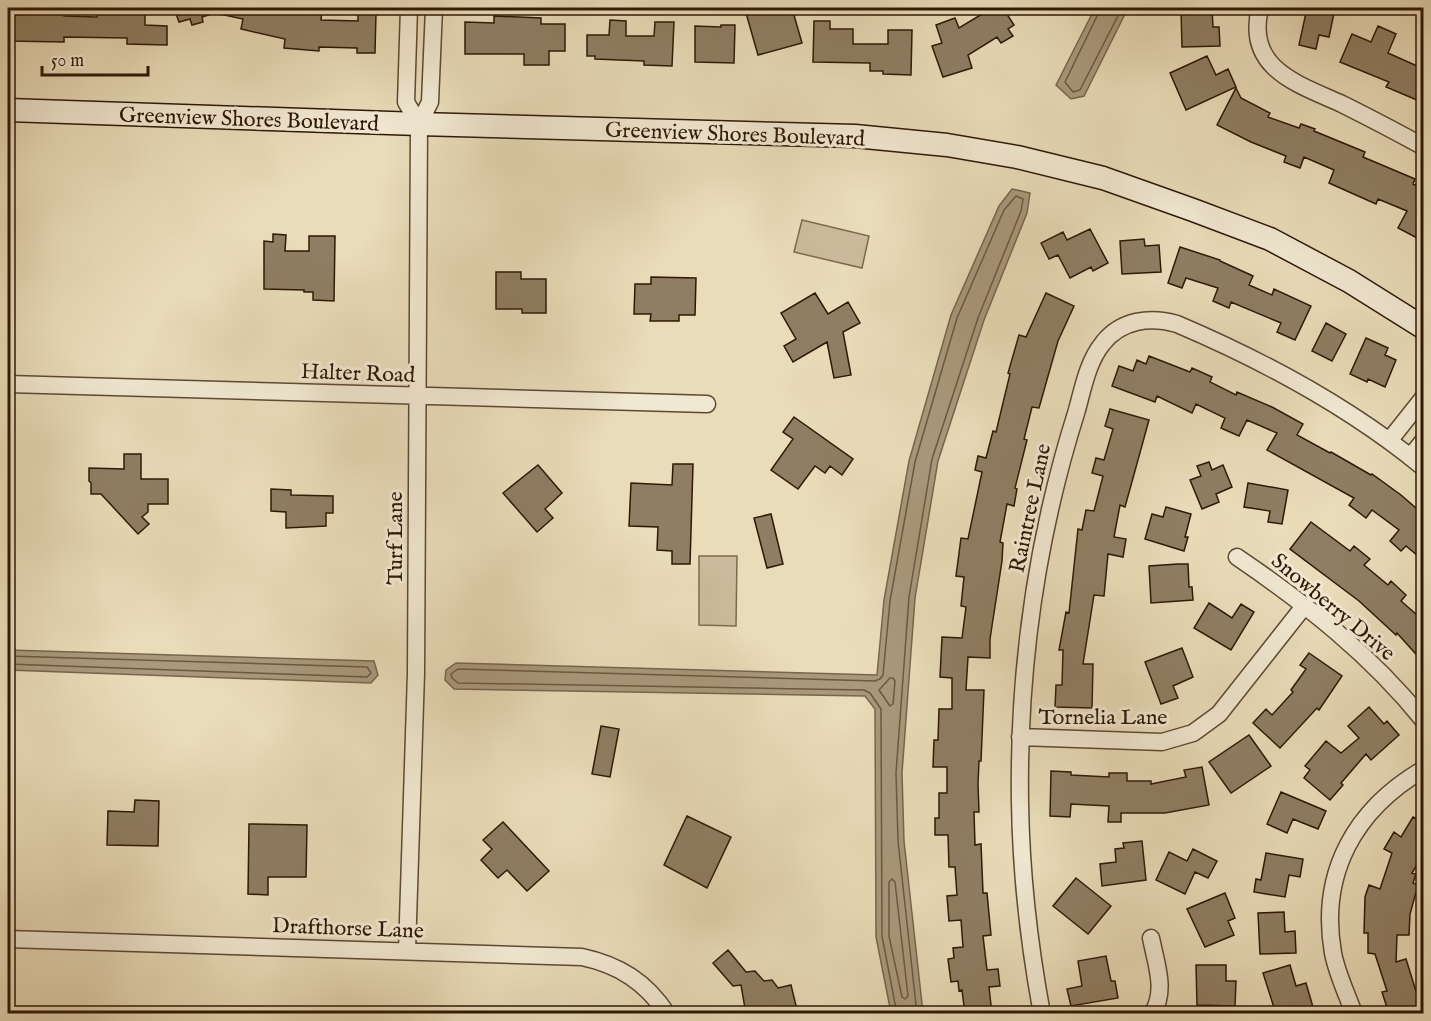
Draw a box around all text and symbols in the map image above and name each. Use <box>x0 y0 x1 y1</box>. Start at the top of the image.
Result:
scale bar <box>42 39 148 77</box>
text: 50 m <box>51 50 84 73</box>
street label: Greenview Shores Boulevard <box>118 101 380 139</box>
street label: Greenview Shores Boulevard <box>604 116 866 154</box>
street label: Halter Road <box>300 358 416 390</box>
street label: Raintree Lane <box>1004 441 1058 576</box>
street label: Turf Lane <box>382 491 410 585</box>
street label: Snowberry Drive <box>1265 547 1401 668</box>
street label: Tornelia Lane <box>1039 704 1167 732</box>
street label: Drafthorse Lane <box>272 912 424 946</box>

